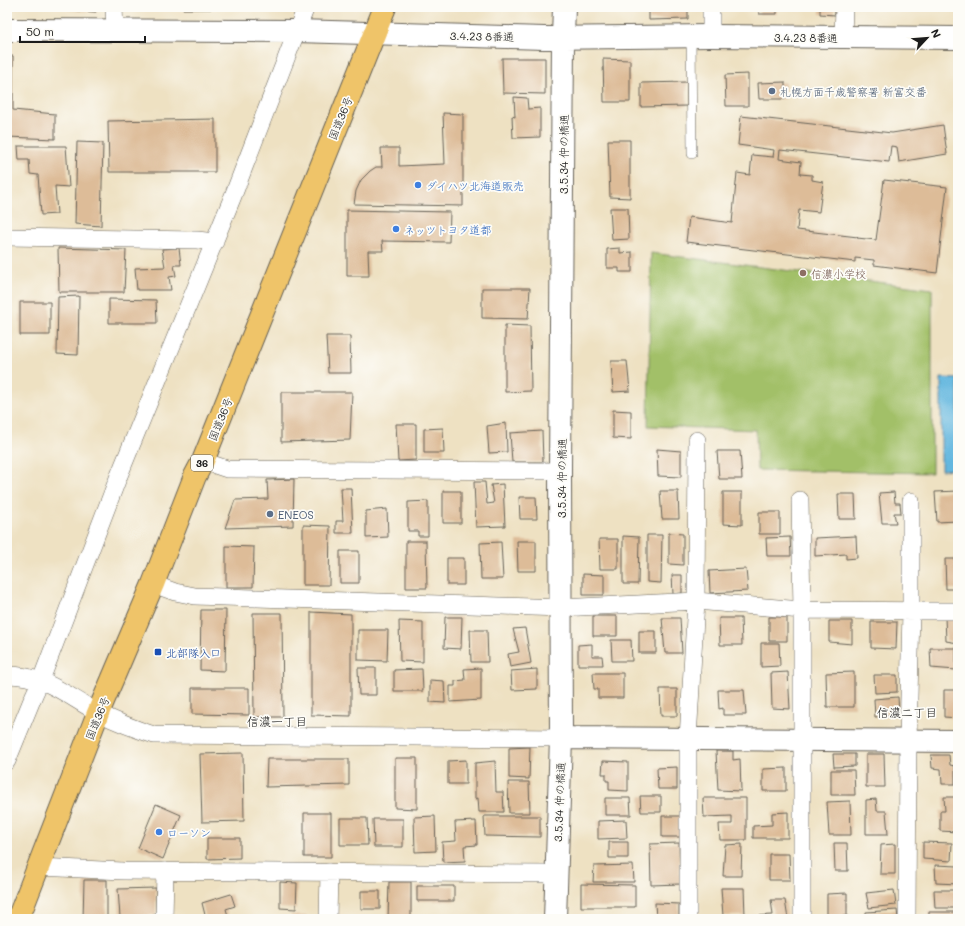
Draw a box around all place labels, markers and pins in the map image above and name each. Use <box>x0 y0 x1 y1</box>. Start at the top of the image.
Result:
place label: 札幌方面千歳警察署 新富交番 <box>780 84 927 99</box>
marker: 札幌方面千歳警察署 新富交番 <box>767 86 777 96</box>
place label: ダイハツ北海道販売 <box>426 178 524 193</box>
marker: ダイハツ北海道販売 <box>413 180 423 190</box>
place label: ネッツトヨタ道都 <box>404 222 492 237</box>
marker: ネッツトヨタ道都 <box>391 224 401 234</box>
place label: 信濃小学校 <box>811 266 866 281</box>
marker: 信濃小学校 <box>798 268 808 278</box>
place label: ENEOS <box>278 507 314 522</box>
marker: ENEOS <box>265 509 275 519</box>
place label: 北部隊入口 <box>166 645 221 660</box>
marker: 北部隊入口 <box>153 647 163 657</box>
place label: ローソン <box>167 825 211 840</box>
marker: ローソン <box>154 827 164 837</box>

